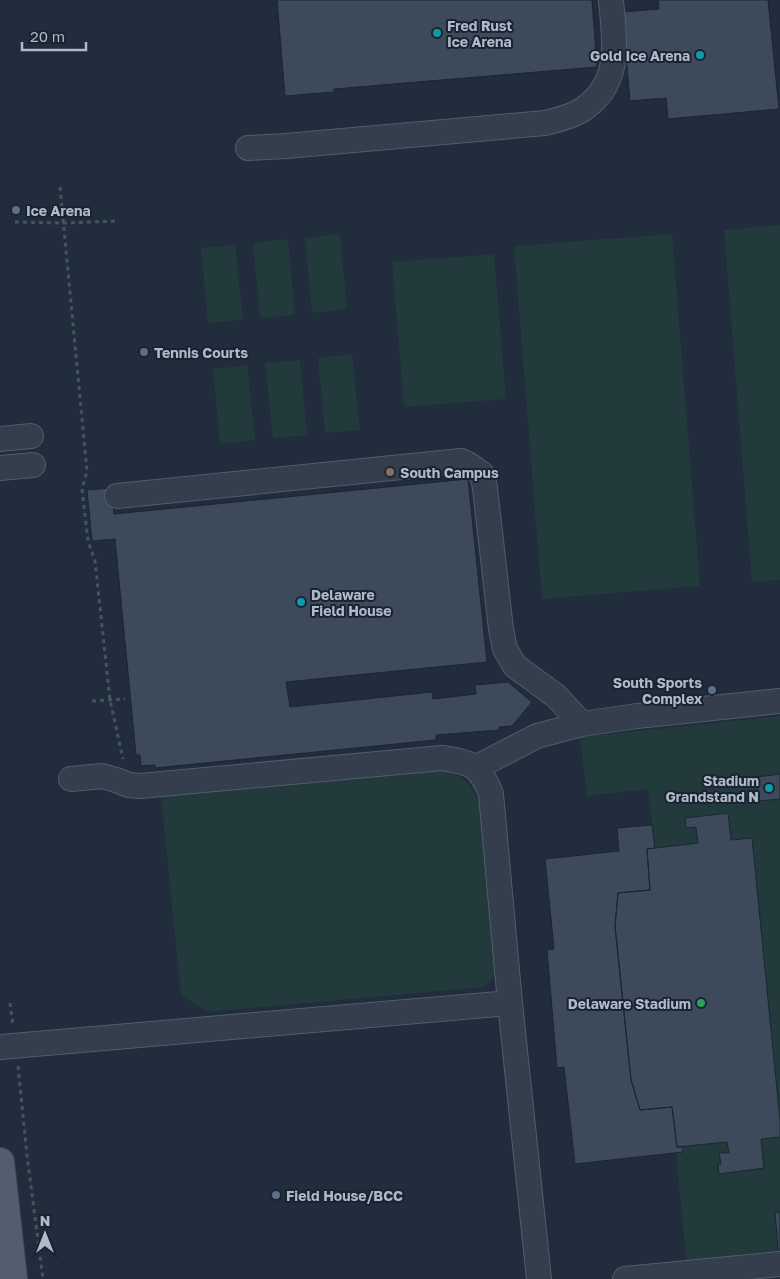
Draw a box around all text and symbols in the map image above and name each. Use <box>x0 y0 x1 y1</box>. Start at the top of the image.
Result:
place label: Fred Rust Ice Arena <box>447 17 513 50</box>
scale bar <box>22 20 86 52</box>
text: 20 m <box>30 27 65 45</box>
marker: Fred Rust Ice Arena <box>431 27 443 39</box>
place label: Gold Ice Arena <box>590 47 690 64</box>
marker: Gold Ice Arena <box>694 49 706 61</box>
place label: Ice Arena <box>26 202 91 219</box>
marker: Ice Arena <box>10 204 22 216</box>
place label: Tennis Courts <box>154 344 248 361</box>
marker: Tennis Courts <box>138 346 150 358</box>
place label: South Campus <box>400 464 499 481</box>
marker: South Campus <box>384 466 396 478</box>
place label: Delaware Field House <box>311 586 392 619</box>
marker: Delaware Field House <box>295 596 307 608</box>
place label: South Sports Complex <box>613 674 702 707</box>
marker: South Sports Complex <box>706 684 718 696</box>
place label: Stadium Grandstand N <box>666 772 759 805</box>
marker: Stadium Grandstand N <box>763 782 775 794</box>
place label: Delaware Stadium <box>568 995 691 1012</box>
marker: Delaware Stadium <box>695 997 707 1009</box>
place label: Field House/BCC <box>286 1187 403 1204</box>
marker: Field House/BCC <box>270 1189 282 1201</box>
north arrow <box>20 1209 70 1259</box>
text: N <box>40 1212 50 1229</box>

